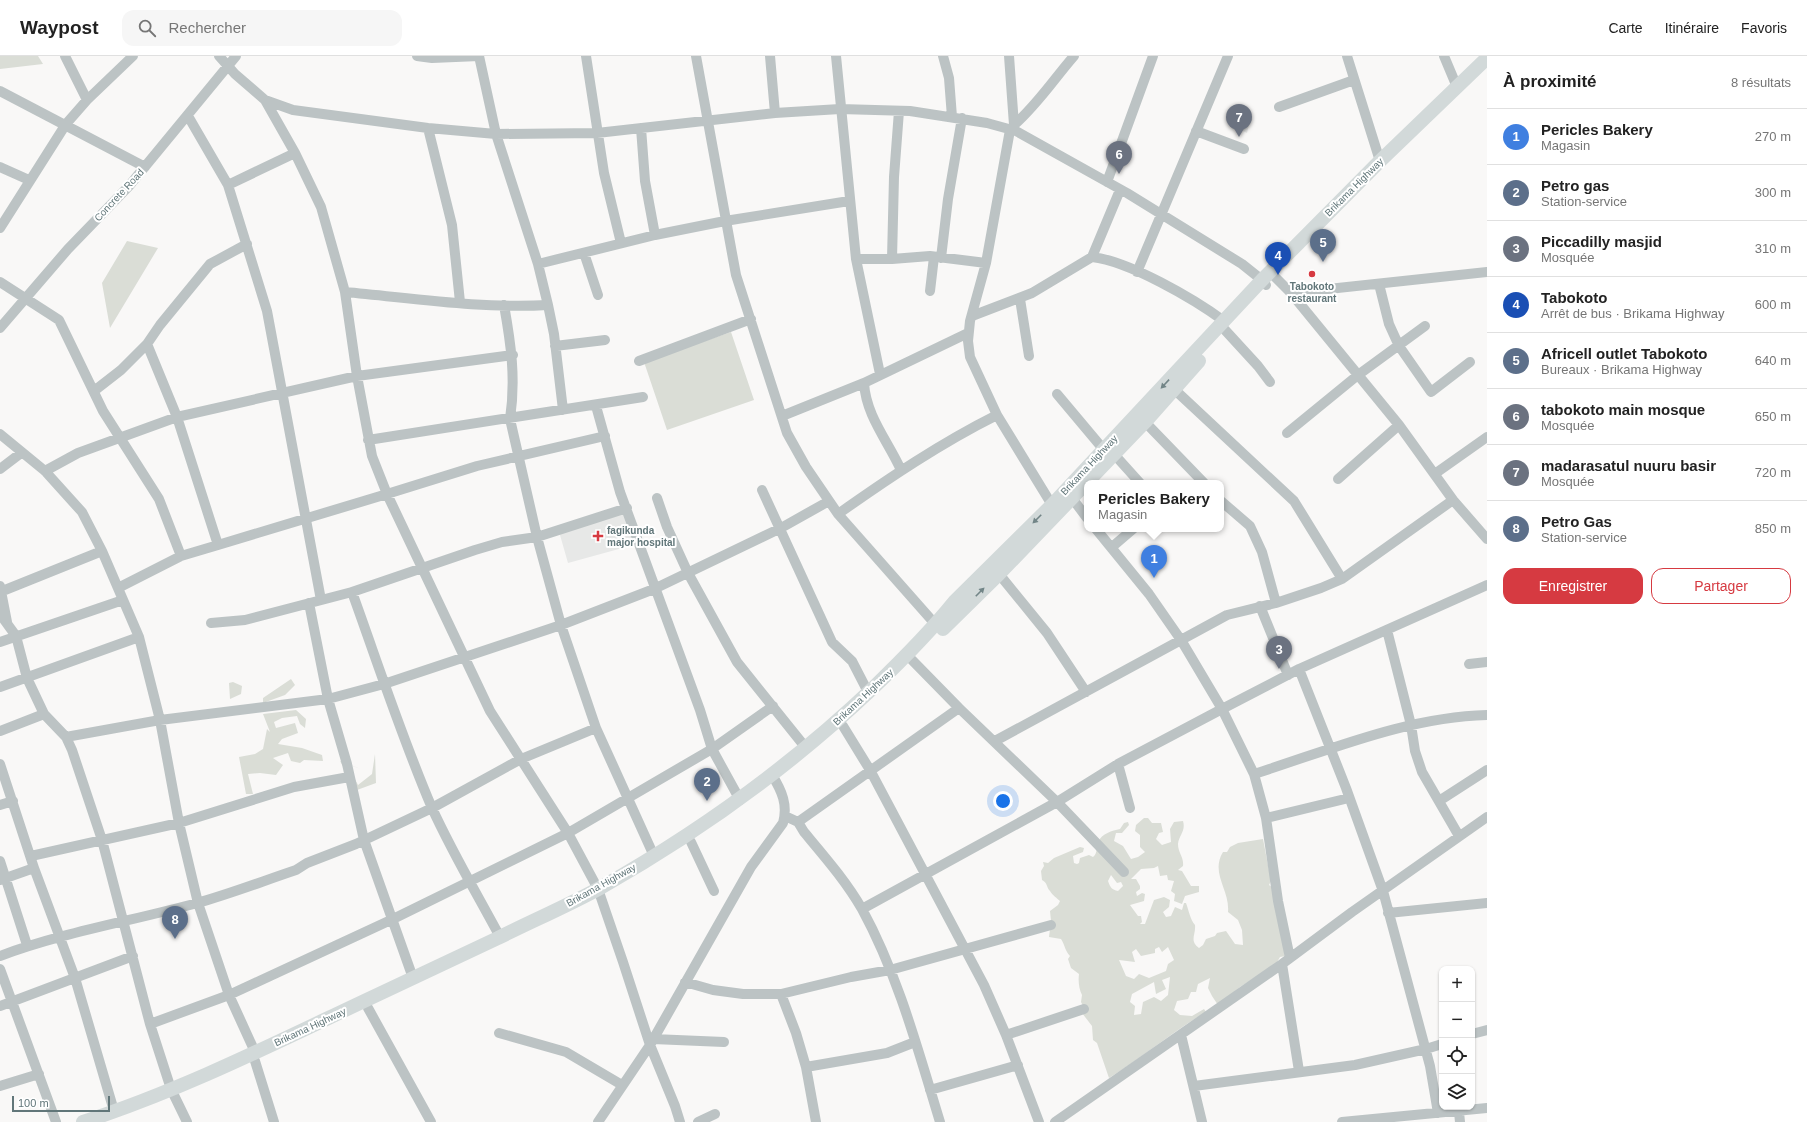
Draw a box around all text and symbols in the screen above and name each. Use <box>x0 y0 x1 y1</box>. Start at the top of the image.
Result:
search box <box>122 10 402 46</box>
text: Waypost <box>20 17 98 38</box>
icon: search <box>136 17 158 39</box>
text: Rechercher <box>168 19 246 36</box>
text: Carte <box>1608 20 1643 36</box>
text: Itinéraire <box>1665 20 1719 36</box>
text: Favoris <box>1741 20 1787 36</box>
text: À proximité <box>1503 72 1597 91</box>
text: 8 résultats <box>1731 75 1791 90</box>
pin: 7 <box>1226 104 1252 137</box>
text: Pericles Bakery <box>1541 121 1653 138</box>
text: 1 <box>1512 129 1520 144</box>
text: 270 m <box>1755 129 1791 144</box>
text: Magasin <box>1541 138 1590 153</box>
pin: 6 <box>1106 141 1132 174</box>
street label: Brikama Highway <box>1323 156 1385 218</box>
street label: Concrete Road <box>92 167 146 223</box>
text: Petro gas <box>1541 177 1609 194</box>
text: 2 <box>1512 185 1520 200</box>
text: 300 m <box>1755 185 1791 200</box>
text: Station-service <box>1541 194 1627 209</box>
pin: 5 <box>1310 229 1336 262</box>
text: Piccadilly masjid <box>1541 233 1662 250</box>
text: 3 <box>1512 241 1520 256</box>
text: 310 m <box>1755 241 1791 256</box>
pin: 4 <box>1265 242 1291 275</box>
text: Mosquée <box>1541 250 1594 265</box>
marker: Tabokoto restaurant <box>1307 269 1317 279</box>
place label: Tabokoto restaurant <box>1288 281 1337 304</box>
text: Tabokoto <box>1541 289 1607 306</box>
text: 4 <box>1512 297 1520 312</box>
text: 600 m <box>1755 297 1791 312</box>
text: Arrêt de bus · Brikama Highway <box>1541 306 1725 321</box>
text: Africell outlet Tabokoto <box>1541 345 1707 362</box>
text: 5 <box>1512 353 1520 368</box>
text: 640 m <box>1755 353 1791 368</box>
text: Bureaux · Brikama Highway <box>1541 362 1702 377</box>
one-way arrow <box>1161 380 1170 389</box>
text: tabokoto main mosque <box>1541 401 1705 418</box>
text: 6 <box>1512 409 1520 424</box>
text: 650 m <box>1755 409 1791 424</box>
text: Mosquée <box>1541 418 1594 433</box>
street label: Brikama Highway <box>1058 433 1120 497</box>
text: madarasatul nuuru basir <box>1541 457 1716 474</box>
text: 7 <box>1512 465 1520 480</box>
text: 720 m <box>1755 465 1791 480</box>
text: Mosquée <box>1541 474 1594 489</box>
popup <box>1084 480 1224 532</box>
text: Pericles Bakery <box>1098 490 1210 507</box>
text: Magasin <box>1098 507 1147 522</box>
text: Petro Gas <box>1541 513 1612 530</box>
one-way arrow <box>1032 514 1042 524</box>
text: 8 <box>1512 521 1520 536</box>
text: 850 m <box>1755 521 1791 536</box>
place label: fagikunda major hospital <box>607 525 676 548</box>
marker: fagikunda major hospital <box>592 530 604 542</box>
text: Station-service <box>1541 530 1627 545</box>
pin: 1 <box>1141 545 1167 578</box>
button: Enregistrer <box>1503 568 1643 604</box>
button: Partager <box>1651 568 1791 604</box>
one-way arrow <box>975 587 985 597</box>
pin: 3 <box>1266 636 1292 669</box>
street label: Brikama Highway <box>831 666 895 728</box>
pin: 2 <box>694 768 720 801</box>
your location <box>993 791 1013 811</box>
street label: Brikama Highway <box>564 861 638 909</box>
pin: 8 <box>162 906 188 939</box>
map controls <box>1439 966 1475 1110</box>
button: + <box>1439 966 1475 1002</box>
button: − <box>1439 1002 1475 1038</box>
street label: Brikama Highway <box>272 1006 348 1048</box>
button: locate <box>1439 1038 1475 1074</box>
button: layers <box>1439 1074 1475 1110</box>
scale bar <box>12 1094 110 1113</box>
text: 100 m <box>18 1097 49 1109</box>

